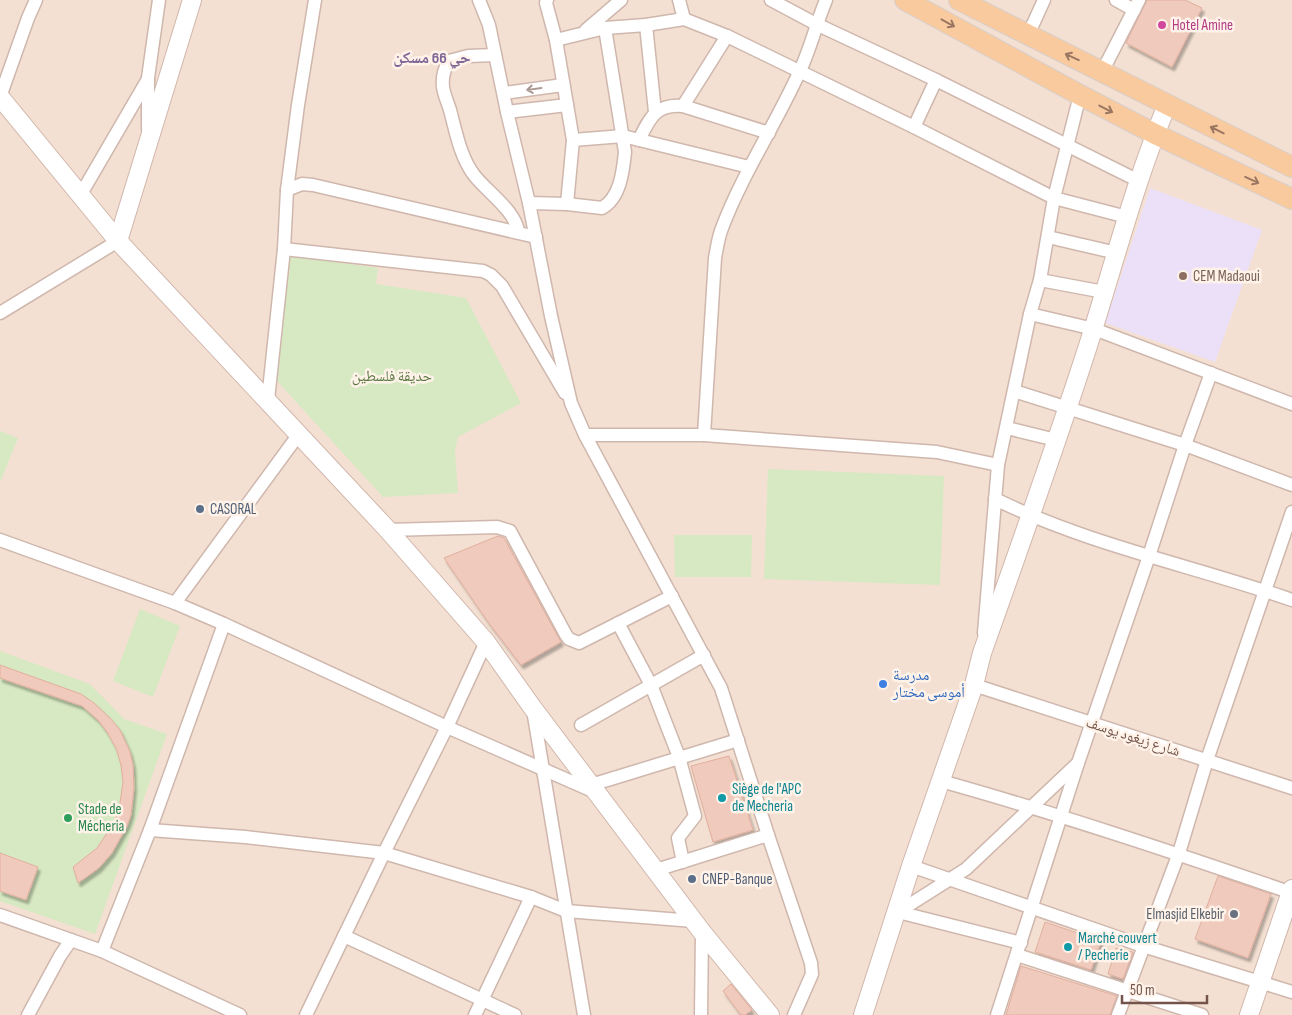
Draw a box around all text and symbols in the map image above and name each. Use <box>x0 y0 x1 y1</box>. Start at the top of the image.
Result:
place label: Hotel Amine <box>1172 16 1233 35</box>
one-way arrow <box>940 18 955 28</box>
marker: Hotel Amine <box>1156 19 1168 31</box>
district label: حي 66 مسكن <box>393 49 471 69</box>
one-way arrow <box>1065 52 1080 61</box>
one-way arrow <box>526 84 542 94</box>
one-way arrow <box>1098 105 1113 114</box>
one-way arrow <box>1210 125 1225 134</box>
one-way arrow <box>1244 176 1259 185</box>
place label: CEM Madaoui <box>1193 267 1260 286</box>
marker: CEM Madaoui <box>1177 270 1189 282</box>
park label: حديقة فلسطين <box>352 367 433 386</box>
place label: CASORAL <box>210 500 257 519</box>
marker: CASORAL <box>194 503 206 515</box>
place label: مدرسة أموسى مختار <box>892 666 965 702</box>
marker: مدرسة أموسى مختار <box>877 678 889 690</box>
street label: شارع زيغود يوسف <box>1083 713 1183 761</box>
place label: Siège de l'APC de Mecheria <box>732 780 801 816</box>
marker: Siège de l'APC de Mecheria <box>716 792 728 804</box>
place label: Stade de Mécheria <box>78 800 124 836</box>
marker: Stade de Mécheria <box>62 812 74 824</box>
place label: CNEP-Banque <box>702 870 772 889</box>
marker: CNEP-Banque <box>686 873 698 885</box>
place label: Elmasjid Elkebir <box>1146 905 1225 924</box>
marker: Elmasjid Elkebir <box>1228 908 1240 920</box>
place label: Marché couvert / Pecherie <box>1078 929 1157 965</box>
marker: Marché couvert / Pecherie <box>1062 941 1074 953</box>
scale bar <box>1122 972 1207 1004</box>
text: 50 m <box>1130 981 1155 1000</box>

